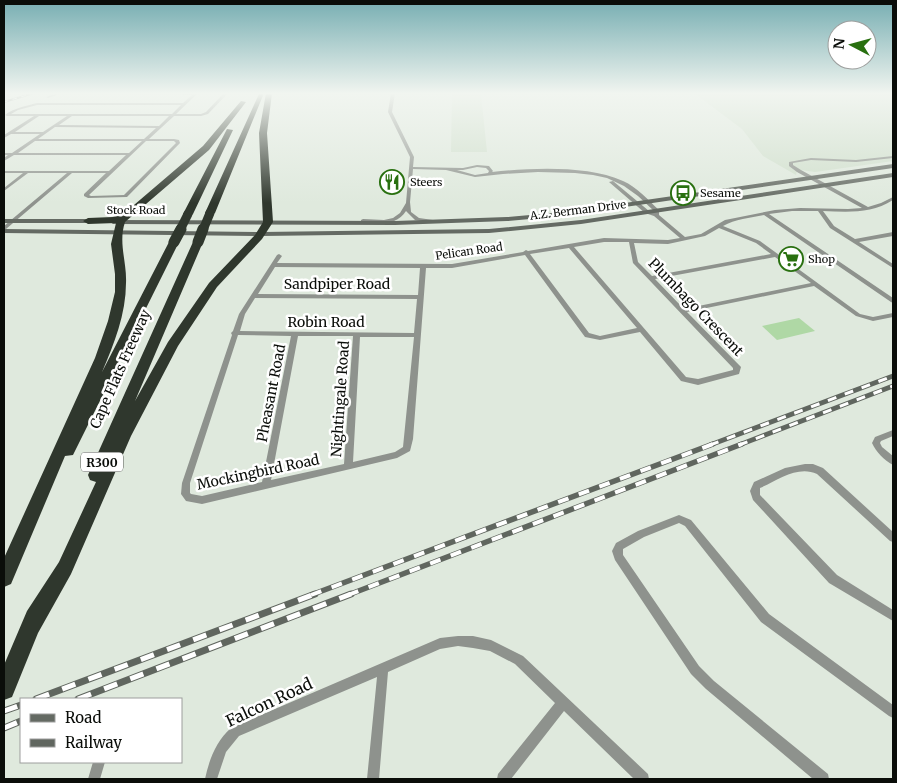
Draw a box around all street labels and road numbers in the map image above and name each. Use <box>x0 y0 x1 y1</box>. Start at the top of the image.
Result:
street label: A.Z. Berman Drive <box>528 197 627 223</box>
street label: Stock Road <box>107 203 166 217</box>
street label: Pelican Road <box>435 239 504 263</box>
street label: Plumbago Crescent <box>645 254 748 360</box>
street label: Sandpiper Road <box>284 275 391 293</box>
street label: Cape Flats Freeway <box>86 306 155 431</box>
street label: Robin Road <box>287 313 365 331</box>
street label: Nightingale Road <box>327 340 353 458</box>
street label: Pheasant Road <box>253 342 289 443</box>
street label: Mockingbird Road <box>195 450 321 494</box>
road number: R300 <box>81 452 123 472</box>
street label: Falcon Road <box>223 673 316 731</box>

